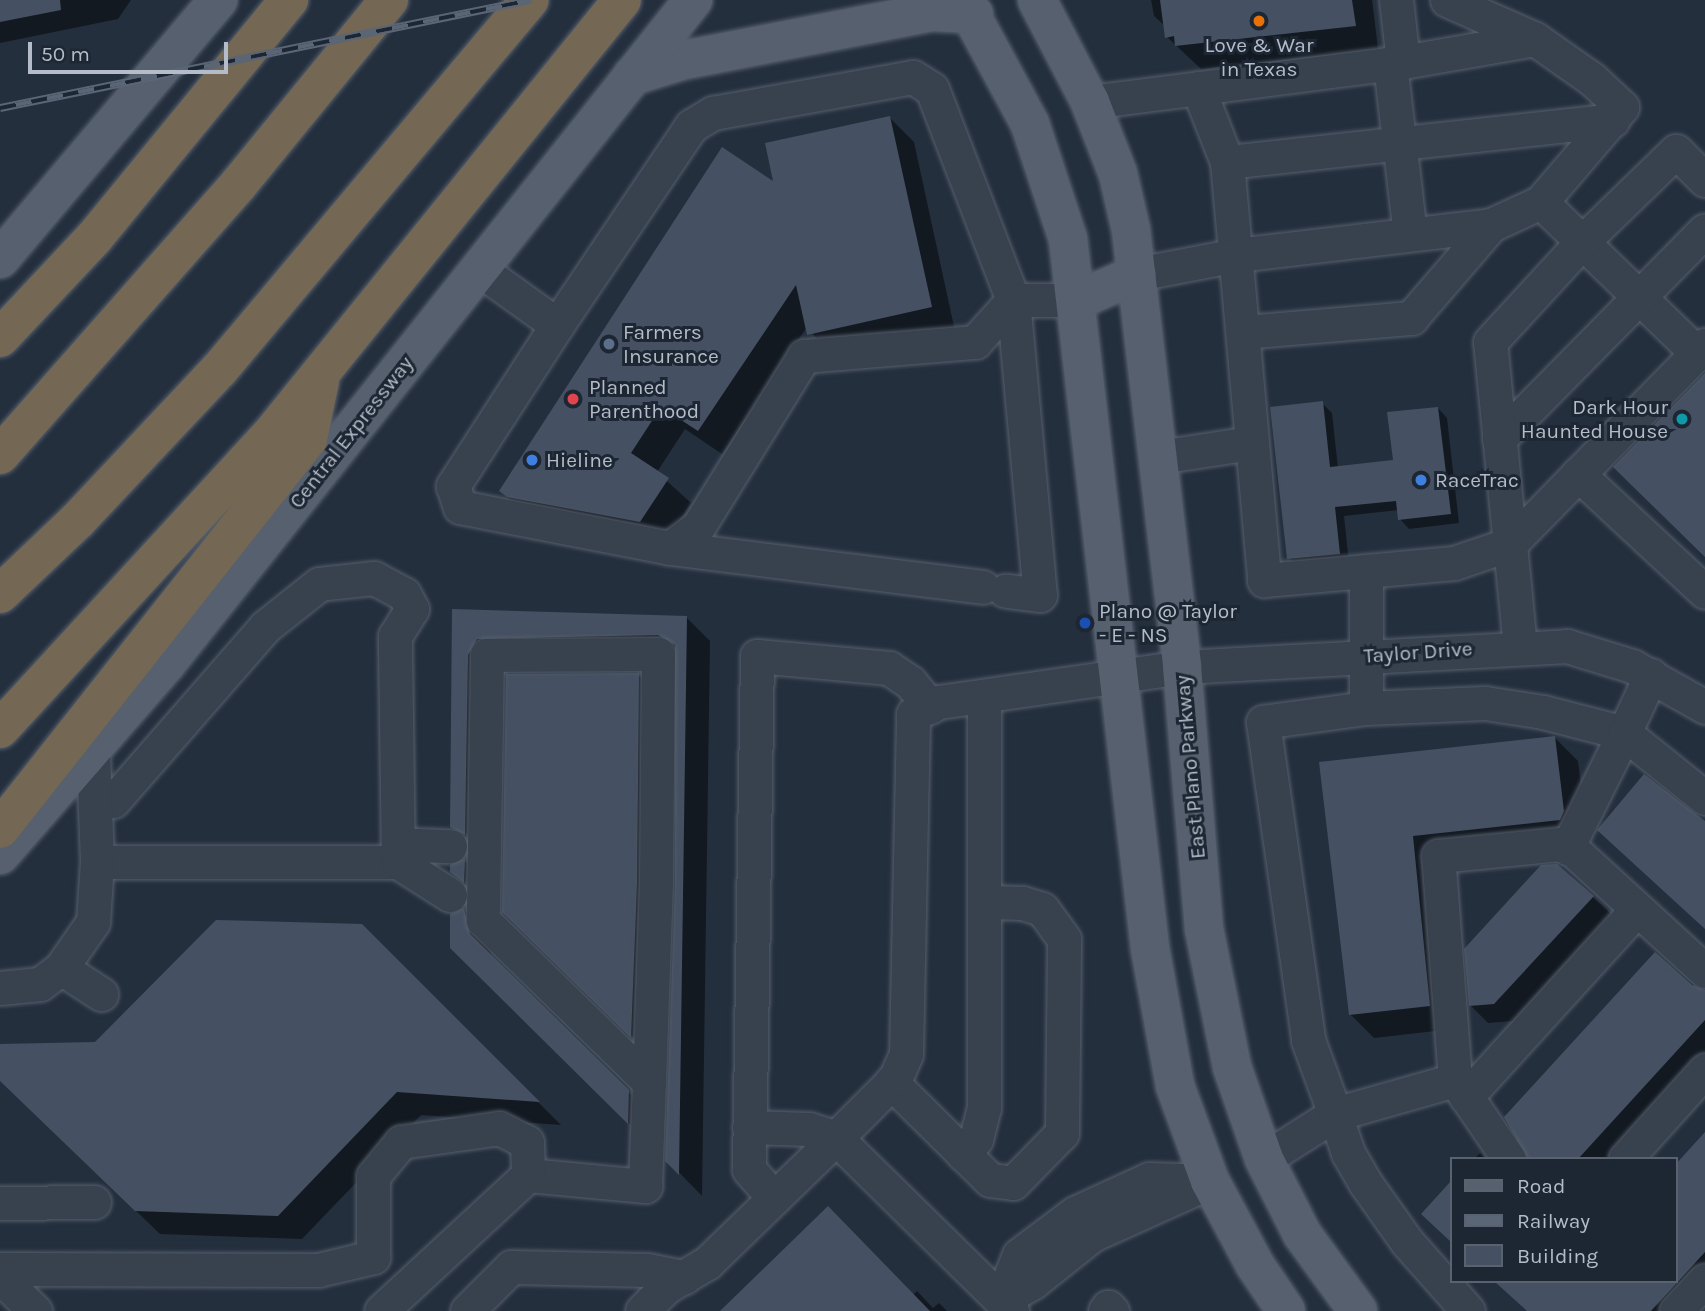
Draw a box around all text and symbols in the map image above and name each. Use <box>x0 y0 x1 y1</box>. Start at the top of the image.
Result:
marker: Love & War in Texas <box>1251 13 1267 29</box>
scale bar <box>32 28 231 72</box>
place label: Love & War in Texas <box>1204 32 1314 82</box>
text: 50 m <box>41 42 90 66</box>
place label: Farmers Insurance <box>623 319 719 369</box>
marker: Farmers Insurance <box>601 336 617 352</box>
street label: Central Expressway <box>284 351 418 513</box>
place label: Planned Parenthood <box>589 374 699 424</box>
marker: Planned Parenthood <box>563 389 583 409</box>
place label: Dark Hour Haunted House <box>1521 394 1668 444</box>
marker: Dark Hour Haunted House <box>1674 411 1690 427</box>
place label: Hieline <box>546 447 613 473</box>
marker: Hieline <box>524 452 540 468</box>
place label: RaceTrac <box>1435 467 1519 493</box>
marker: RaceTrac <box>1413 472 1429 488</box>
place label: Plano @ Taylor - E - NS <box>1099 598 1237 648</box>
marker: Plano @ Taylor - E - NS <box>1077 615 1093 631</box>
street label: Taylor Drive <box>1363 636 1473 668</box>
street label: East Plano Parkway <box>1169 674 1211 860</box>
legend <box>1450 1157 1677 1283</box>
text: Road <box>1517 1174 1565 1198</box>
text: Railway <box>1517 1209 1590 1233</box>
text: Building <box>1517 1244 1598 1268</box>

